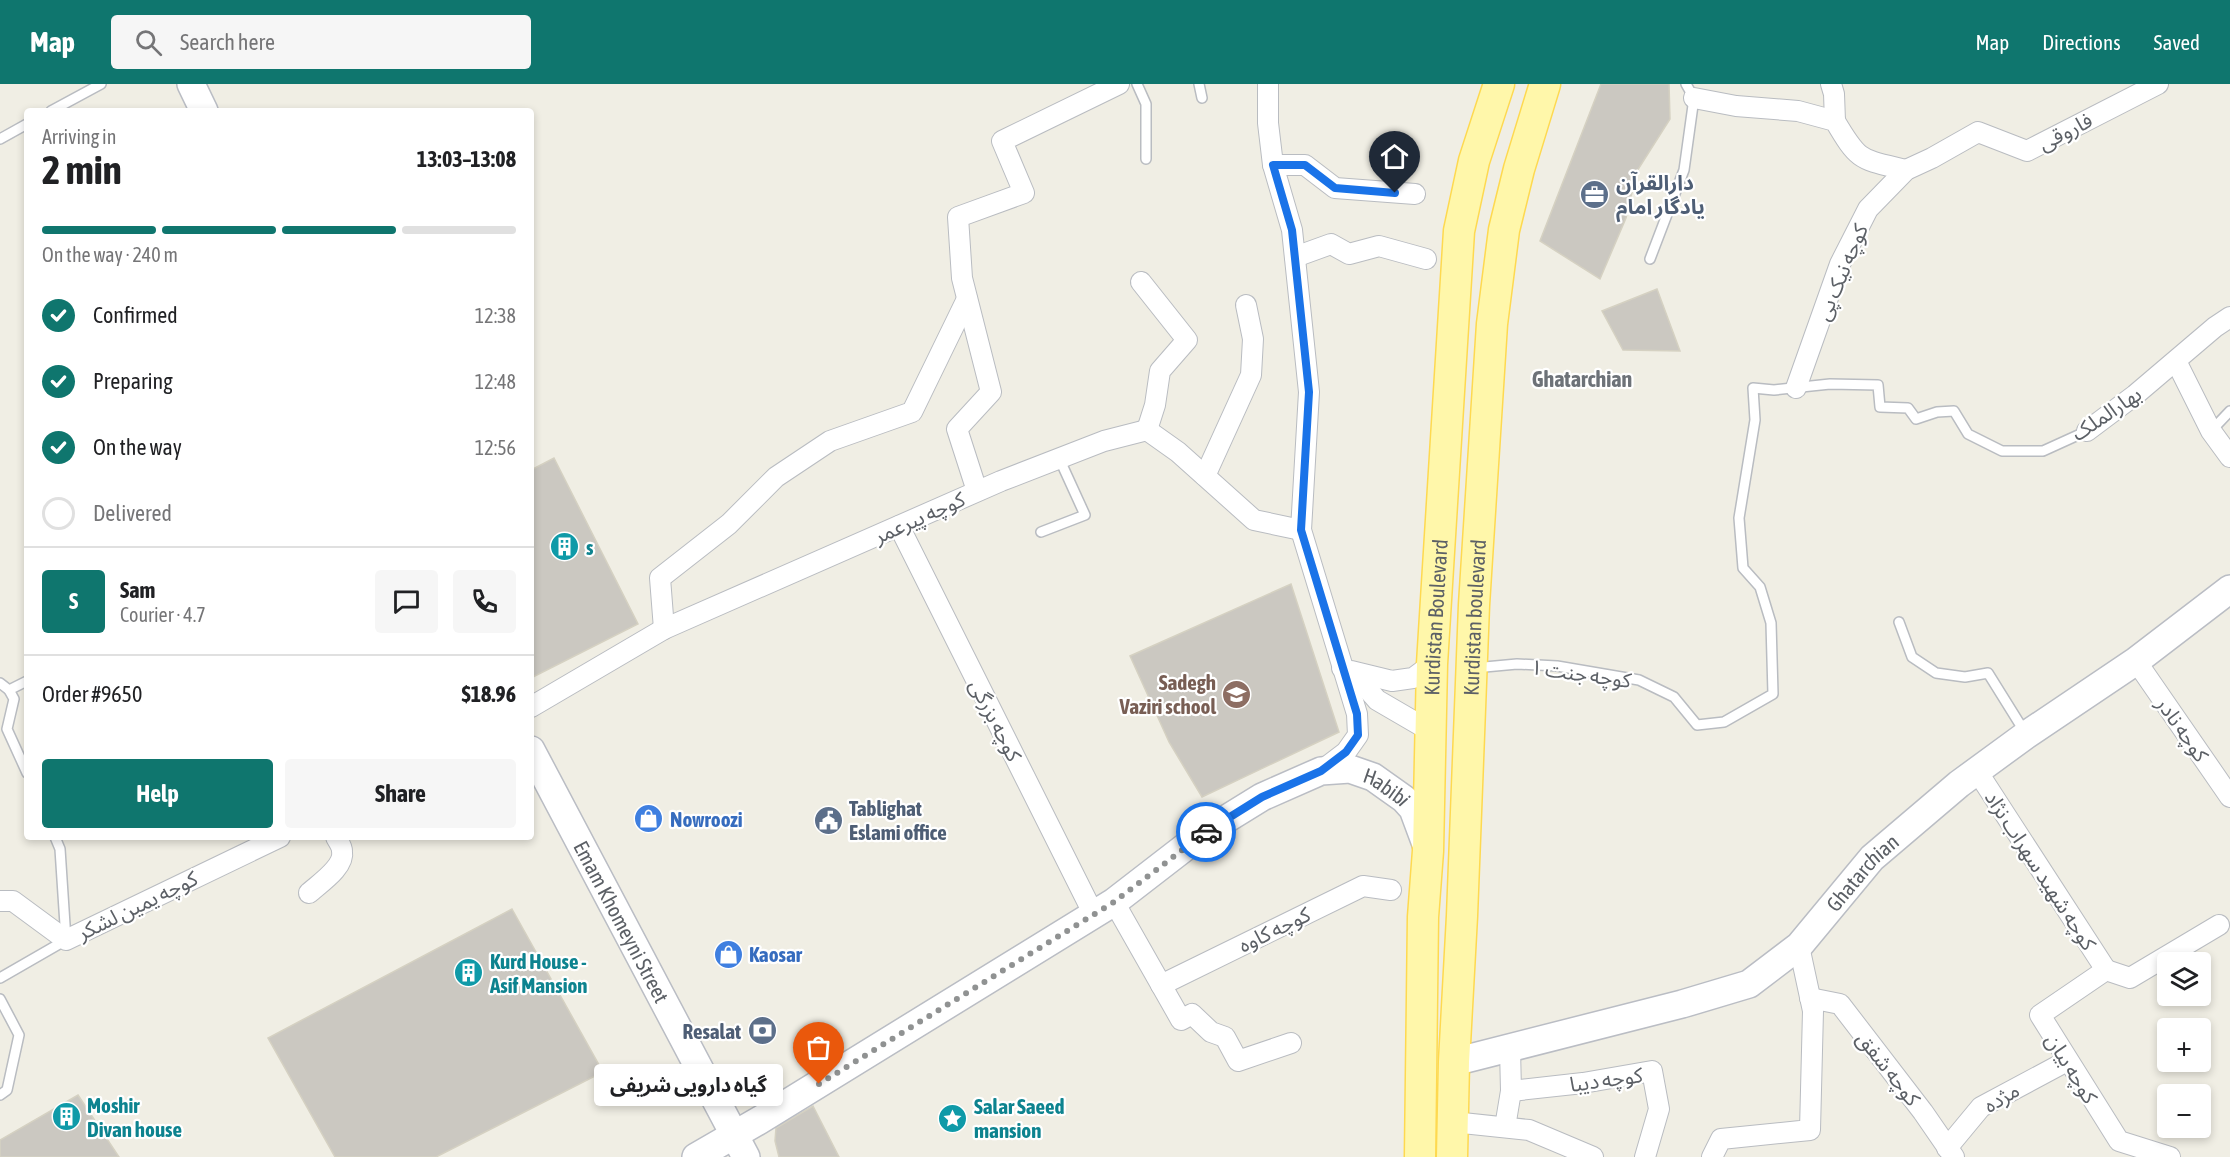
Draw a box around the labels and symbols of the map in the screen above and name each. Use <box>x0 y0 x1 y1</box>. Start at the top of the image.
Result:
street label: فاروقی <box>2034 107 2096 156</box>
pin <box>1369 131 1420 193</box>
place label: دارالقرآن یادگار امام <box>1616 170 1705 223</box>
office icon: دارالقرآن یادگار امام <box>1579 178 1611 210</box>
street label: کوچه نیک پی <box>1810 220 1874 325</box>
district label: Ghatarchian <box>1532 366 1632 392</box>
street label: بهارالملک <box>2067 381 2146 446</box>
street label: کوچه پیرعمر <box>869 486 969 550</box>
building icon: s <box>549 531 581 563</box>
place label: s <box>586 535 594 559</box>
street label: Kurdistan Boulevard <box>1419 538 1452 696</box>
street label: Kurdistan boulevard <box>1459 539 1490 696</box>
street label: کوچه جنت ۱ <box>1529 654 1633 694</box>
place label: Sadegh Vaziri school <box>1119 670 1216 718</box>
street label: کوچه بزرگی <box>963 675 1027 766</box>
school or university icon: Sadegh Vaziri school <box>1221 678 1253 710</box>
street label: کوچه نادر <box>2150 691 2214 767</box>
street label: Habibi <box>1360 763 1416 810</box>
street label: کوچه شهید سهراب نژاد <box>1979 786 2102 956</box>
place label: Tablighat Eslami office <box>849 796 947 844</box>
courier <box>1176 802 1236 862</box>
shop icon: Nowroozi <box>633 803 665 835</box>
public building icon: Tablighat Eslami office <box>812 804 844 836</box>
place label: Nowroozi <box>670 807 743 831</box>
street label: Ghatarchian <box>1821 829 1903 916</box>
street label: Emam Khomeyni Street <box>569 837 674 1006</box>
street label: کوچه یمین لشکر <box>72 865 202 947</box>
street label: کوچه کاوه <box>1234 901 1315 958</box>
shop icon: Kaosar <box>712 938 744 970</box>
place label: Kaosar <box>749 942 803 966</box>
place label: Kurd House - Asif Mansion <box>489 949 588 997</box>
building icon: Kurd House - Asif Mansion <box>453 957 485 989</box>
bank icon: Resalat <box>746 1015 778 1047</box>
place label: Resalat <box>682 1019 741 1043</box>
pin <box>793 1022 844 1084</box>
street label: کوچه شفق <box>1851 1026 1926 1112</box>
street label: کوچه بیان <box>2039 1029 2103 1109</box>
street label: کوچه دیبا <box>1568 1062 1645 1098</box>
callout: گیاه دارویی شریفی <box>594 1063 783 1105</box>
street label: مژده <box>1979 1077 2024 1118</box>
place label: Moshir Divan house <box>87 1093 182 1141</box>
place label: Salar Saeed mansion <box>974 1094 1064 1142</box>
building icon: Moshir Divan house <box>50 1101 82 1133</box>
place icon: Salar Saeed mansion <box>937 1102 969 1134</box>

